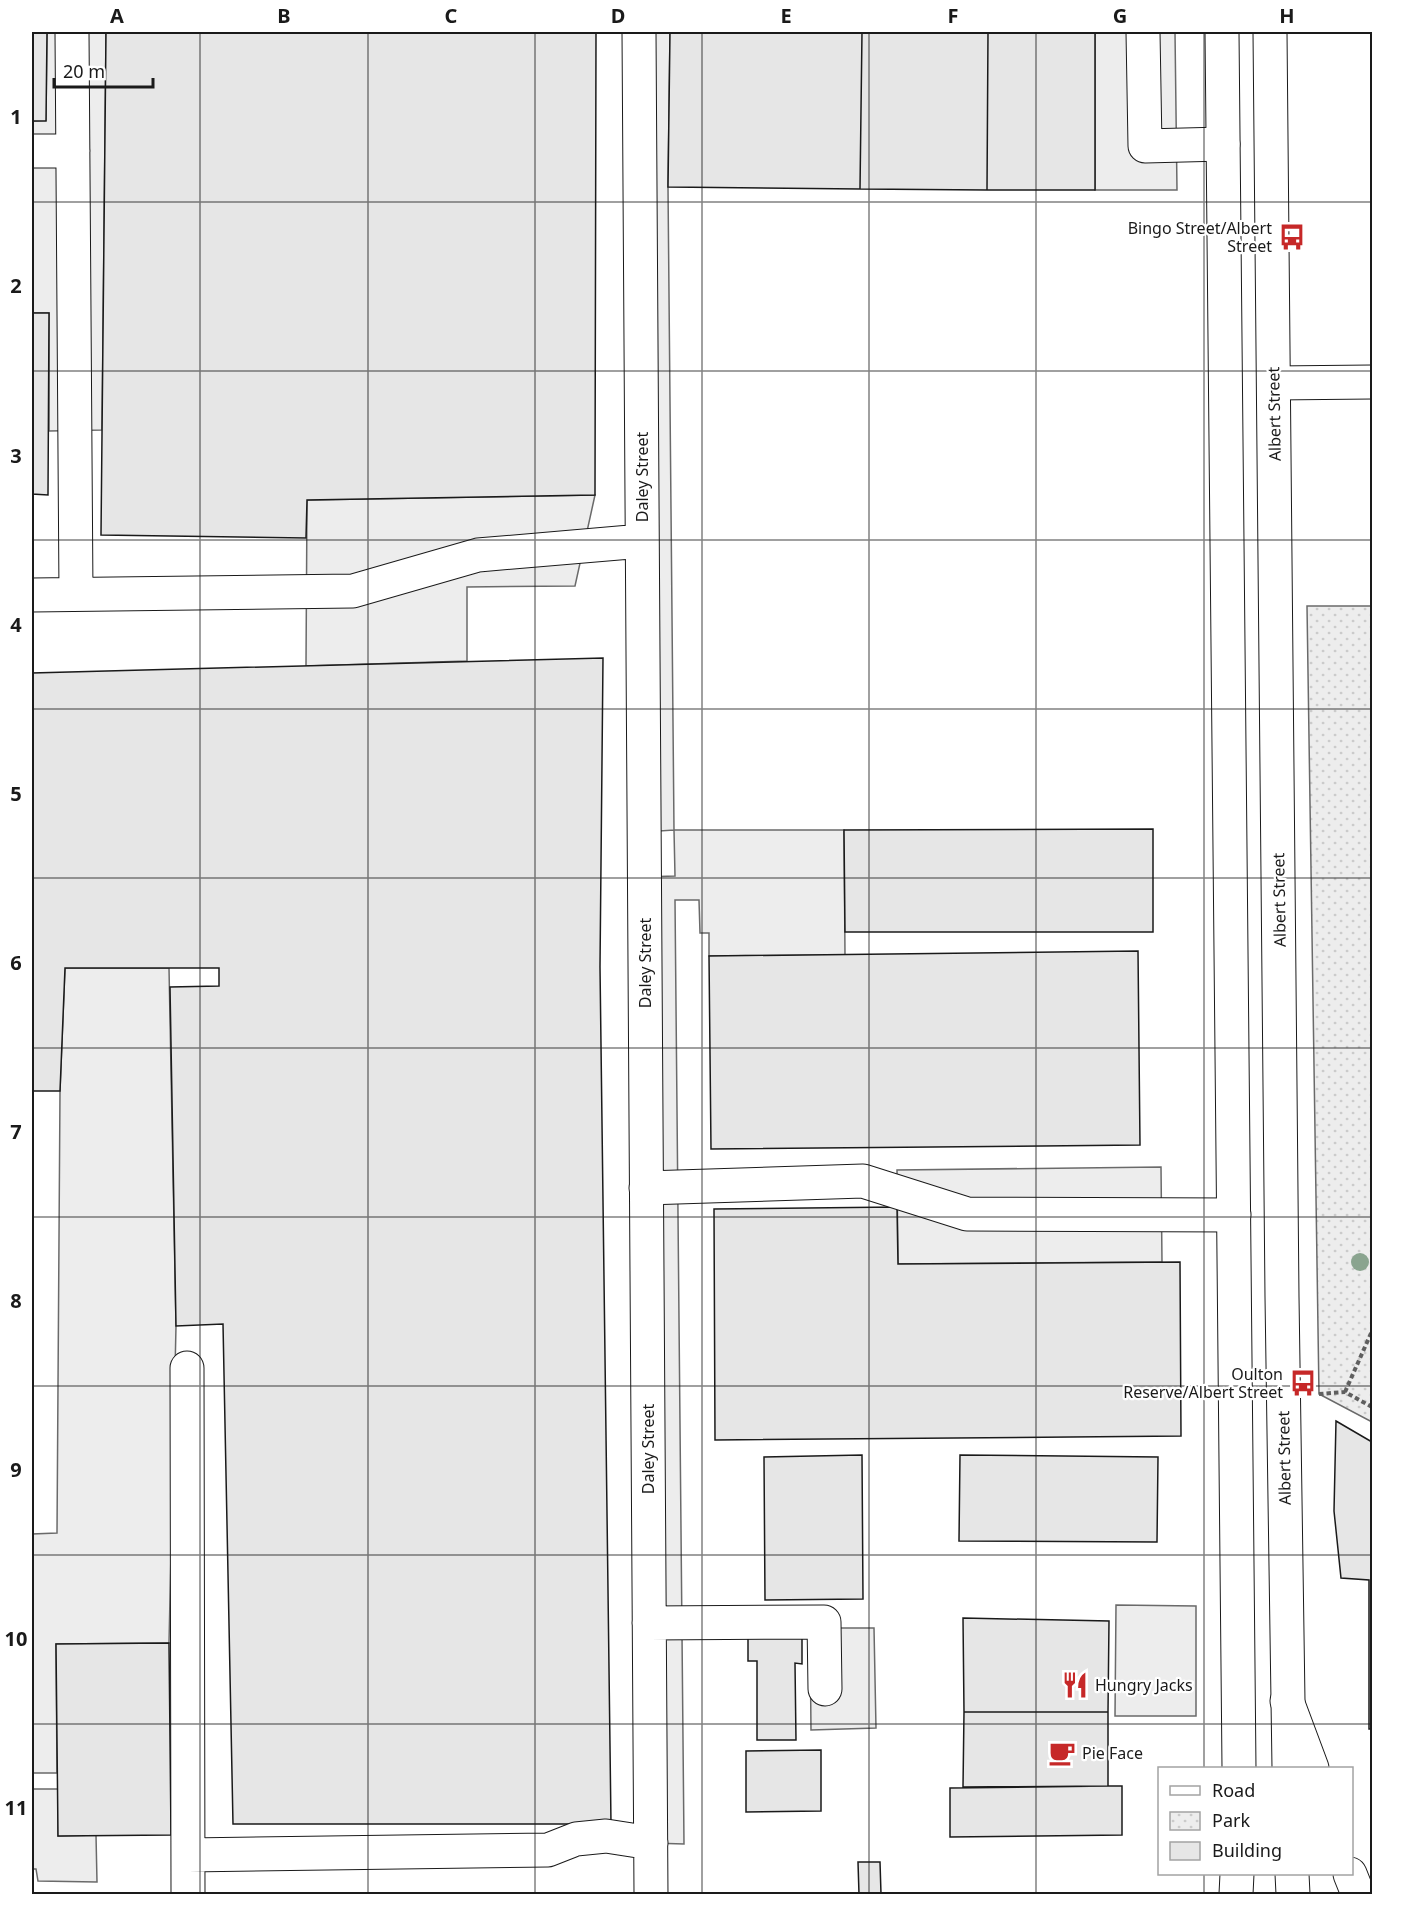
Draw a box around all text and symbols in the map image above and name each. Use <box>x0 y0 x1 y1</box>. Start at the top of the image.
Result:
text: A <box>110 2 124 29</box>
text: B <box>277 2 291 29</box>
text: C <box>445 2 458 29</box>
text: D <box>611 2 625 29</box>
text: E <box>780 2 792 29</box>
text: F <box>948 2 958 29</box>
text: G <box>1113 2 1127 29</box>
text: H <box>1279 2 1295 29</box>
scale bar <box>54 51 153 89</box>
text: 20 m <box>63 59 105 83</box>
text: 1 <box>10 103 22 130</box>
place label: Bingo Street/Albert Street <box>1128 217 1272 257</box>
bus stop icon: Bingo Street/Albert Street <box>1277 222 1307 252</box>
text: 2 <box>10 272 22 299</box>
street label: Albert Street <box>1262 366 1286 461</box>
street label: Daley Street <box>631 432 653 522</box>
text: 3 <box>10 442 22 469</box>
text: 4 <box>10 611 22 638</box>
text: 5 <box>10 780 22 807</box>
street label: Albert Street <box>1267 852 1291 947</box>
street label: Daley Street <box>634 918 656 1008</box>
text: 6 <box>10 949 22 976</box>
text: 7 <box>10 1118 22 1145</box>
text: 8 <box>10 1287 22 1314</box>
place label: Oulton Reserve/Albert Street <box>1123 1363 1283 1403</box>
bus stop icon: Oulton Reserve/Albert Street <box>1288 1368 1318 1398</box>
street label: Daley Street <box>637 1404 659 1494</box>
street label: Albert Street <box>1272 1410 1296 1505</box>
text: 9 <box>10 1456 22 1483</box>
text: 10 <box>5 1625 27 1652</box>
restaurant icon: Hungry Jacks <box>1060 1670 1090 1700</box>
place label: Hungry Jacks <box>1095 1674 1193 1696</box>
cafe icon: Pie Face <box>1047 1738 1077 1768</box>
place label: Pie Face <box>1082 1742 1143 1764</box>
legend <box>1158 1767 1353 1875</box>
text: Road <box>1212 1778 1255 1802</box>
text: 11 <box>5 1794 27 1821</box>
text: Park <box>1212 1808 1250 1832</box>
text: Building <box>1212 1838 1282 1862</box>

